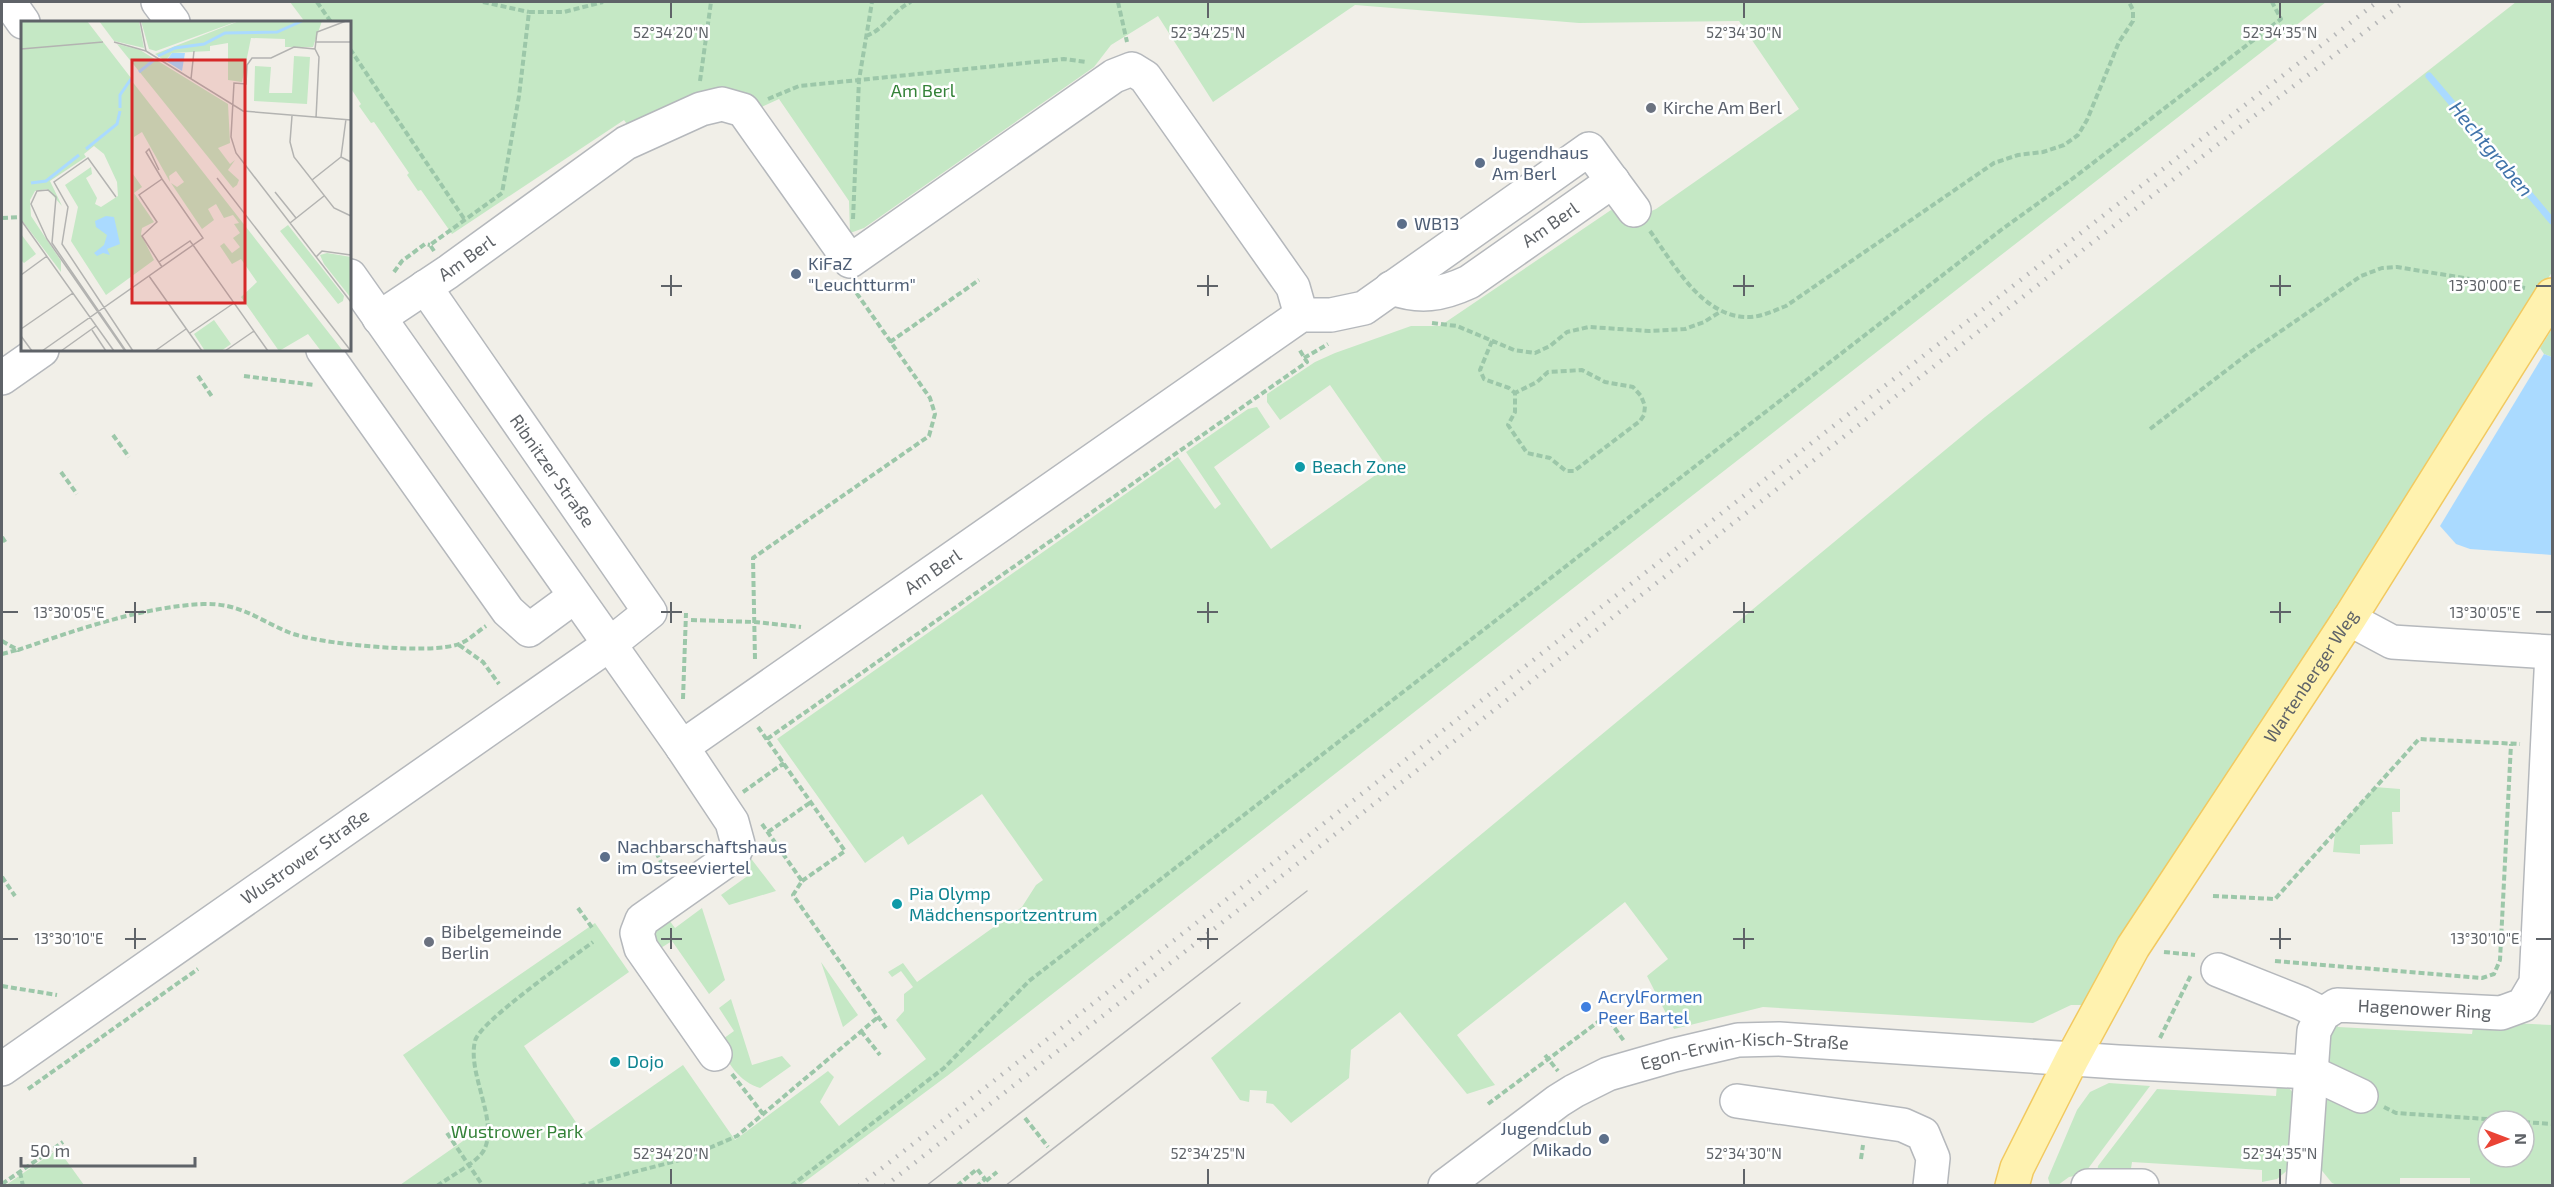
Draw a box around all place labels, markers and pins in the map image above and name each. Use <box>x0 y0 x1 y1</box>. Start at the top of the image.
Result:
place label: Kirche Am Berl <box>1663 96 1783 118</box>
marker: Kirche Am Berl <box>1644 101 1658 115</box>
place label: Jugendhaus Am Berl <box>1492 141 1589 184</box>
marker: Jugendhaus Am Berl <box>1473 156 1487 170</box>
place label: WB13 <box>1414 212 1459 234</box>
marker: WB13 <box>1395 217 1409 231</box>
place label: KiFaZ "Leuchtturm" <box>808 252 916 295</box>
marker: KiFaZ "Leuchtturm" <box>789 267 803 281</box>
place label: Beach Zone <box>1312 455 1407 477</box>
marker: Beach Zone <box>1293 460 1307 474</box>
place label: Nachbarschaftshaus im Ostseeviertel <box>617 835 787 878</box>
marker: Nachbarschaftshaus im Ostseeviertel <box>598 850 612 864</box>
place label: Pia Olymp Mädchensportzentrum <box>909 882 1098 925</box>
marker: Pia Olymp Mädchensportzentrum <box>890 897 904 911</box>
place label: Bibelgemeinde Berlin <box>441 920 562 963</box>
marker: Bibelgemeinde Berlin <box>422 935 436 949</box>
place label: AcrylFormen Peer Bartel <box>1598 985 1703 1028</box>
marker: AcrylFormen Peer Bartel <box>1579 1000 1593 1014</box>
place label: Dojo <box>627 1050 664 1072</box>
marker: Dojo <box>608 1055 622 1069</box>
place label: Jugendclub Mikado <box>1501 1117 1592 1160</box>
marker: Jugendclub Mikado <box>1597 1132 1611 1146</box>

